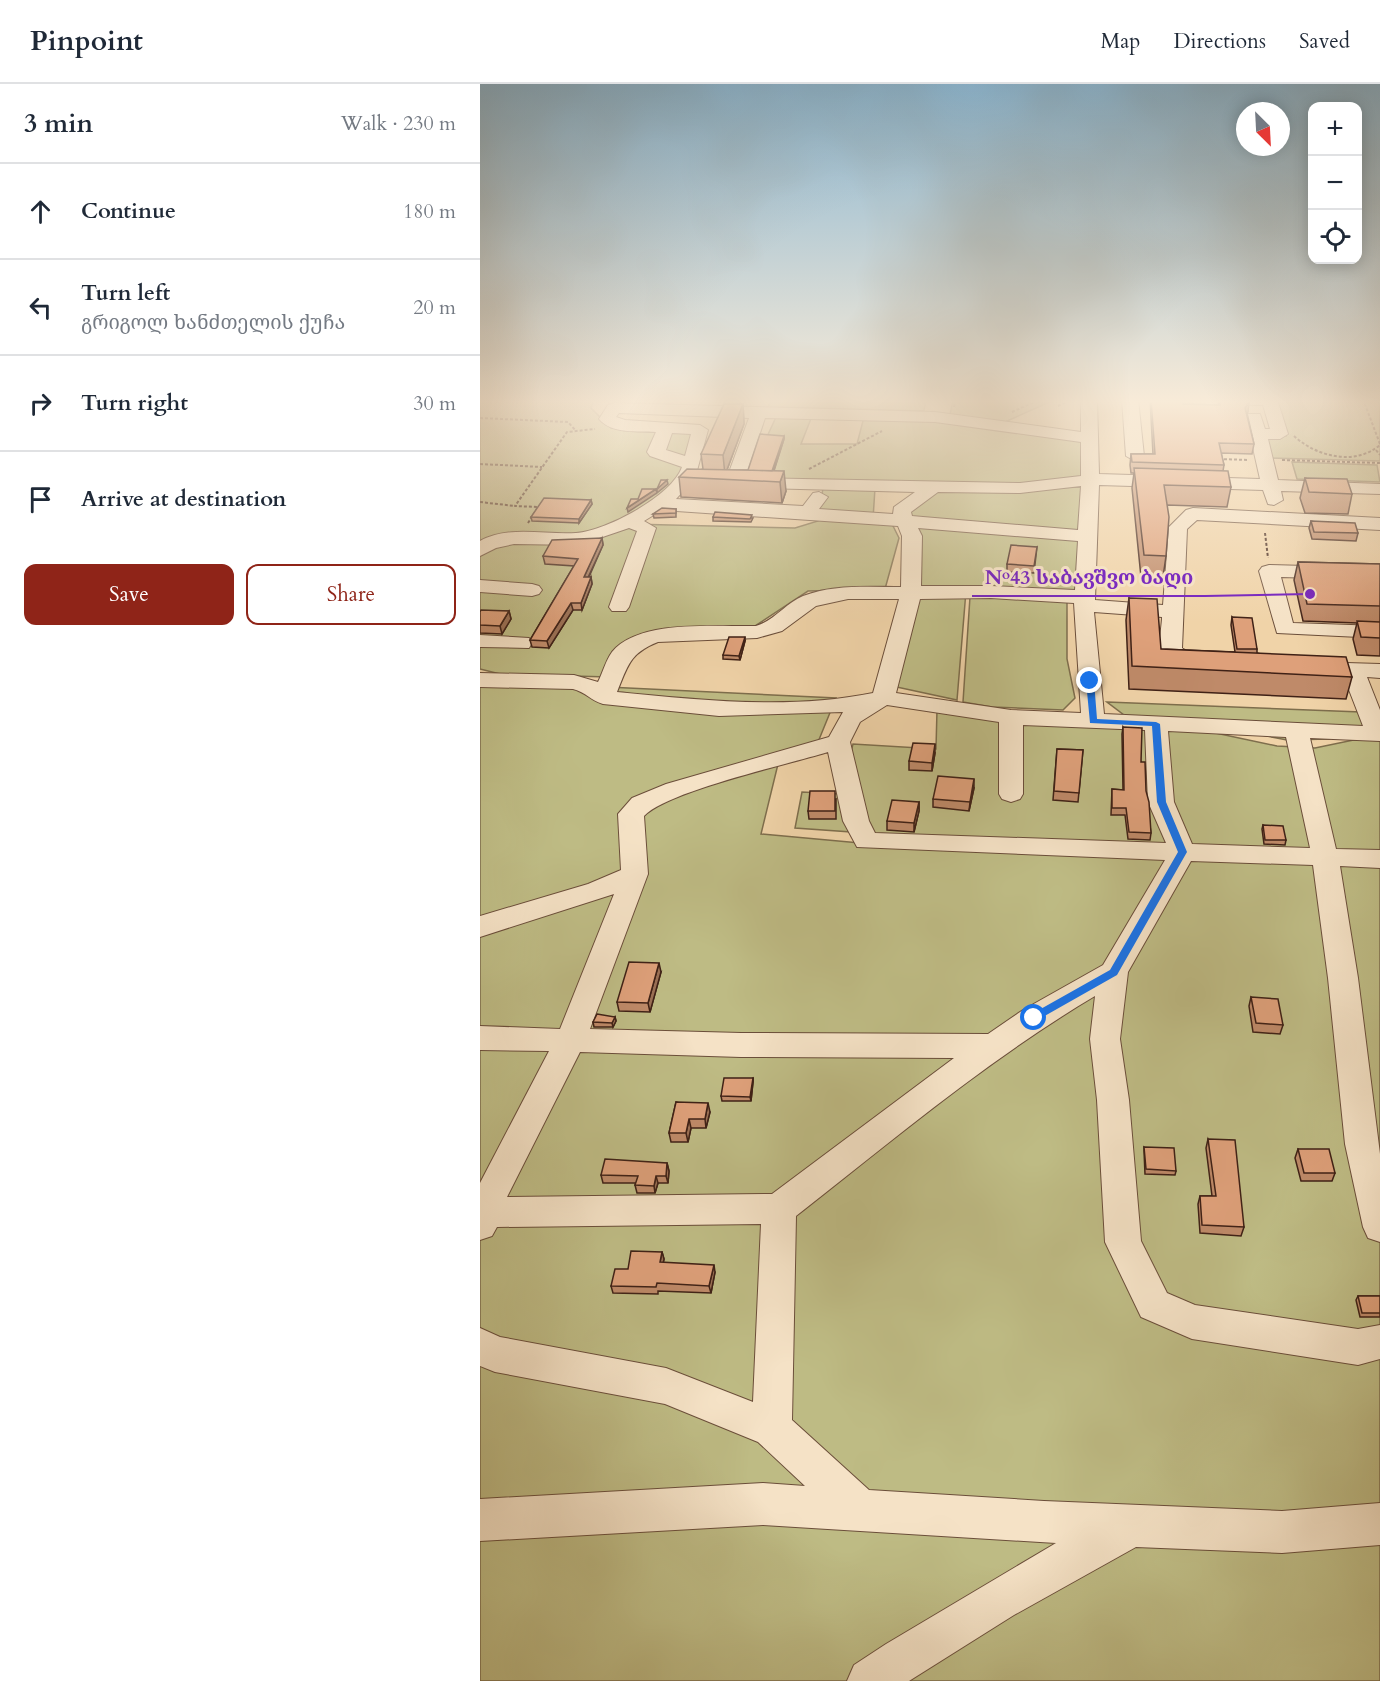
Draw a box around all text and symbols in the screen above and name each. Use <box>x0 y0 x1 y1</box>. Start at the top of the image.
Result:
text: Pinpoint <box>30 22 143 60</box>
text: Map <box>1100 27 1140 56</box>
text: Directions <box>1173 27 1266 56</box>
text: Saved <box>1299 27 1350 56</box>
north arrow <box>1236 102 1290 156</box>
map controls <box>1308 102 1362 264</box>
button: + <box>1308 102 1362 156</box>
text: 3 min <box>24 106 93 141</box>
text: Walk · 230 m <box>341 110 456 137</box>
button: − <box>1308 156 1362 210</box>
icon: ahead <box>24 195 57 228</box>
text: Continue <box>81 196 176 226</box>
text: 180 m <box>403 198 456 225</box>
button: locate <box>1308 210 1362 264</box>
text: Turn left <box>81 278 170 308</box>
icon: left <box>24 291 57 324</box>
text: 20 m <box>413 294 456 321</box>
text: გრიგოლ ხანძთელის ქუჩა <box>81 309 345 336</box>
icon: right <box>24 387 57 420</box>
text: Turn right <box>81 388 188 418</box>
text: 30 m <box>413 390 456 417</box>
icon: arrive <box>24 483 57 516</box>
text: Arrive at destination <box>81 484 286 514</box>
callout: №43 საბავშვო ბაღი <box>972 558 1205 596</box>
button: Save <box>24 564 234 625</box>
button: Share <box>246 564 456 625</box>
text: №43 საბავშვო ბაღი <box>985 564 1193 591</box>
route end <box>1076 667 1102 693</box>
route start <box>1020 1004 1046 1030</box>

